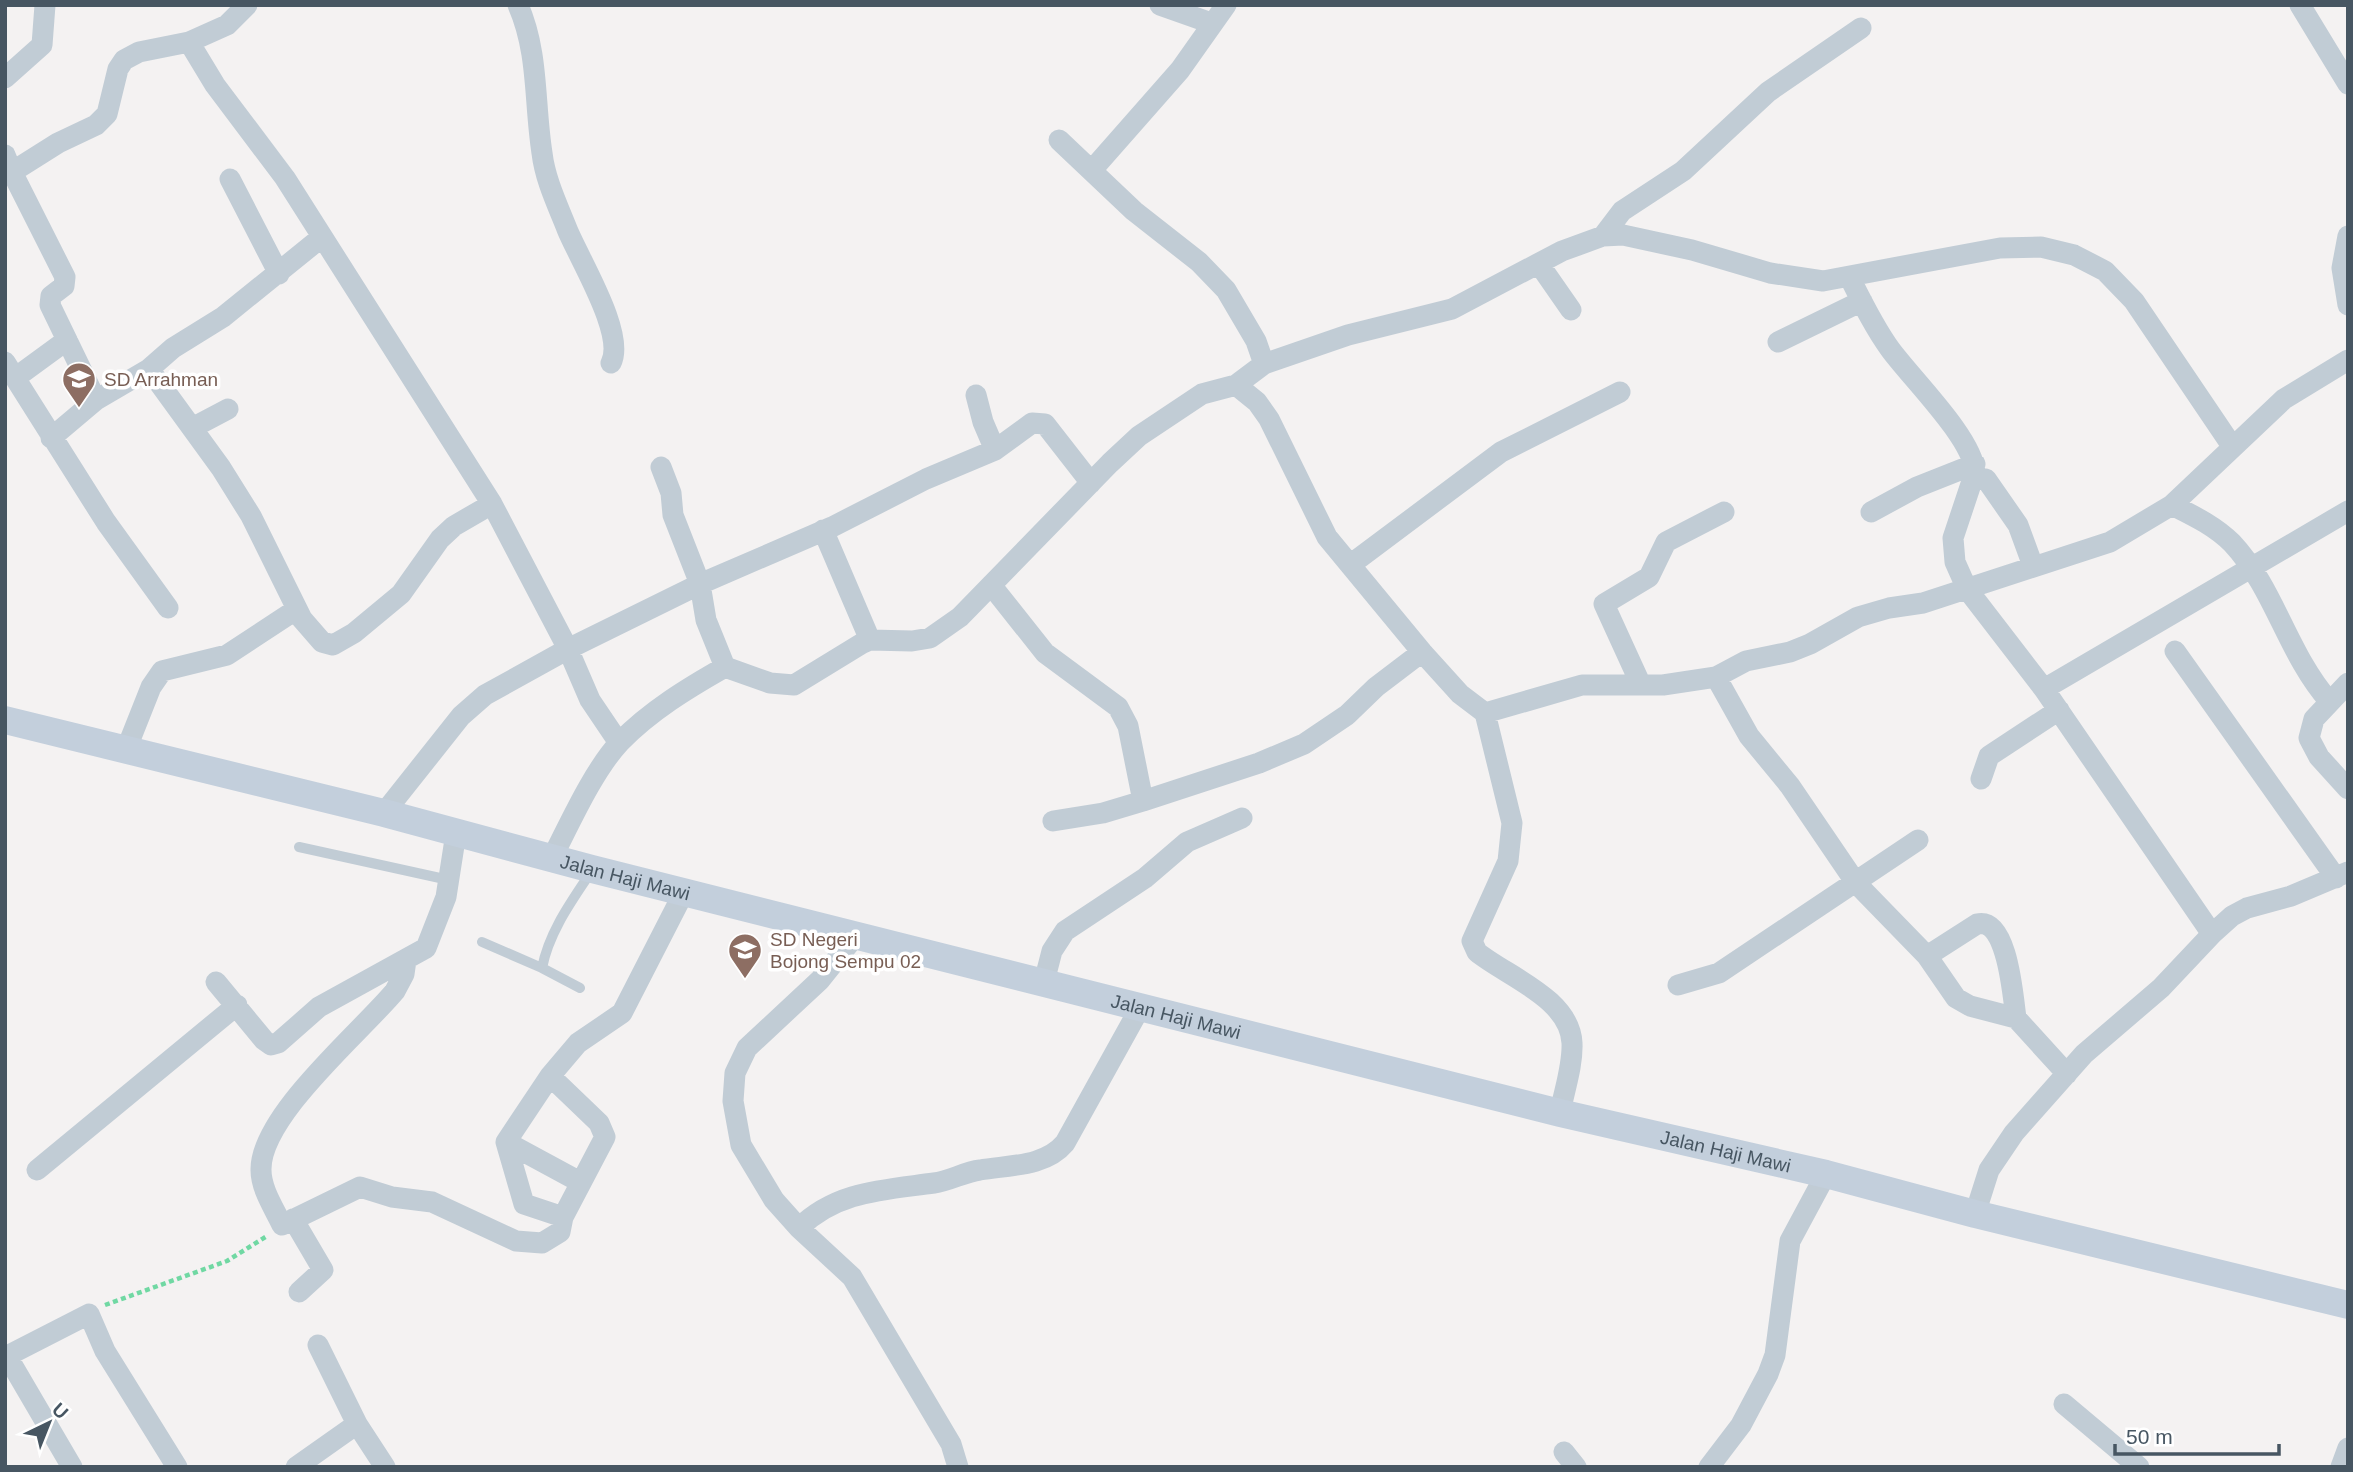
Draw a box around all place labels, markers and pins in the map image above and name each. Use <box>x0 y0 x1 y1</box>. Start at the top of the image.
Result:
school or university icon: SD Arrahman <box>60 360 98 409</box>
place label: SD Arrahman <box>104 369 218 390</box>
place label: SD Negeri Bojong Sempu 02 <box>770 929 921 972</box>
school or university icon: SD Negeri Bojong Sempu 02 <box>726 931 764 980</box>

